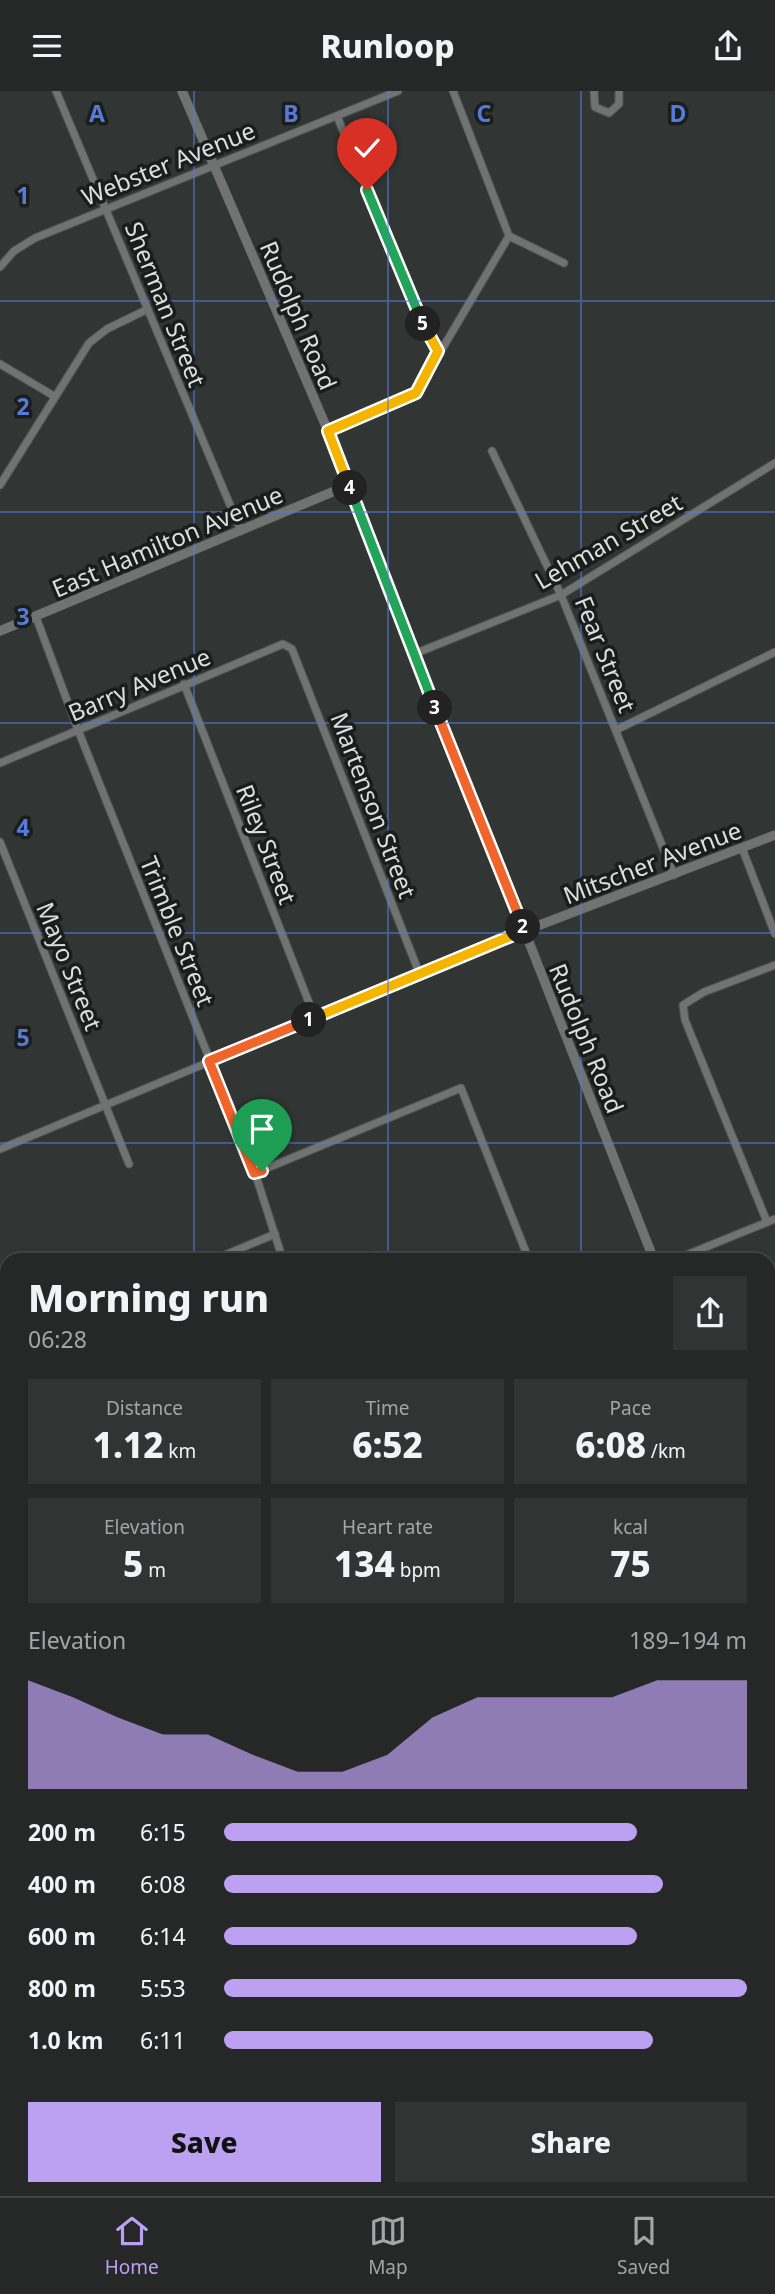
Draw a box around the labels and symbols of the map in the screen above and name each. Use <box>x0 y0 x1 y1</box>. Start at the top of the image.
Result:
text: A <box>89 97 105 129</box>
text: B <box>283 97 299 129</box>
text: C <box>477 97 492 129</box>
text: D <box>670 97 686 129</box>
street label: Webster Avenue <box>76 113 260 213</box>
pin <box>337 118 397 190</box>
text: 1 <box>16 179 30 211</box>
street label: Sherman Street <box>118 216 214 392</box>
street label: Rudolph Road <box>253 235 345 395</box>
pin: 5 <box>406 307 440 341</box>
text: 2 <box>16 390 30 422</box>
pin: 4 <box>332 471 368 505</box>
street label: East Hamilton Avenue <box>46 477 288 605</box>
street label: Lehman Street <box>528 485 688 597</box>
street label: Fear Street <box>568 591 644 717</box>
text: 3 <box>16 600 30 632</box>
street label: Barry Avenue <box>63 639 215 729</box>
pin: 3 <box>418 691 452 725</box>
street label: Martenson Street <box>323 707 425 903</box>
street label: Riley Street <box>229 779 305 909</box>
text: 4 <box>16 811 30 843</box>
street label: Mitscher Avenue <box>558 813 746 911</box>
street label: Trimble Street <box>133 851 223 1011</box>
street label: Mayo Street <box>29 897 111 1035</box>
pin: 2 <box>505 909 540 945</box>
street label: Rudolph Road <box>542 958 632 1118</box>
pin: 1 <box>292 1003 326 1037</box>
text: 5 <box>16 1021 30 1053</box>
pin <box>232 1099 292 1171</box>

